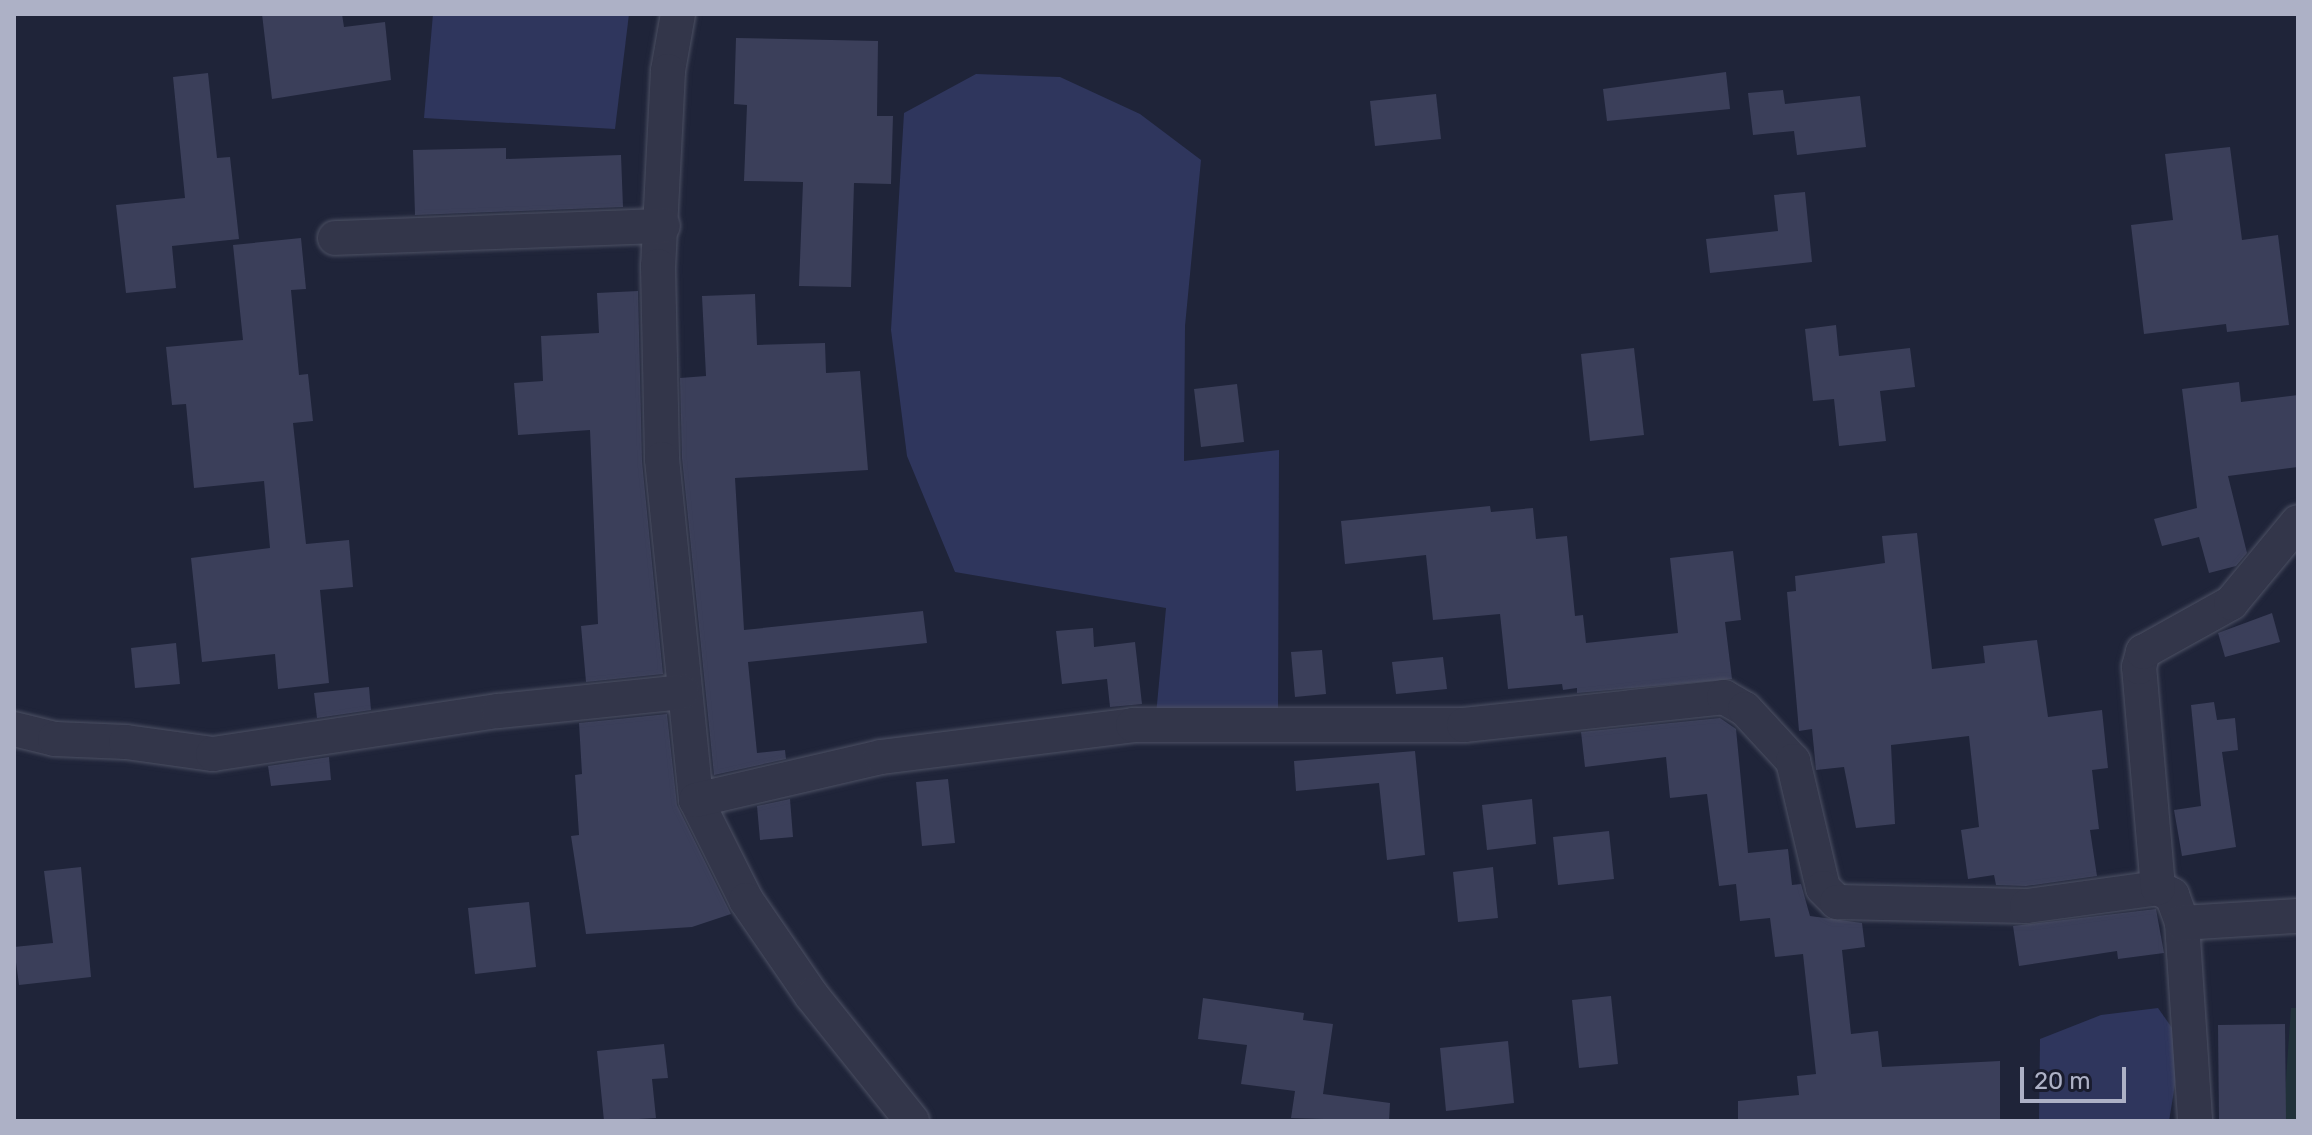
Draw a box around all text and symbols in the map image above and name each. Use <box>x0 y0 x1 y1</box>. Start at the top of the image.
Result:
scale bar <box>2024 1051 2130 1101</box>
text: 20 m <box>2034 1067 2091 1095</box>

